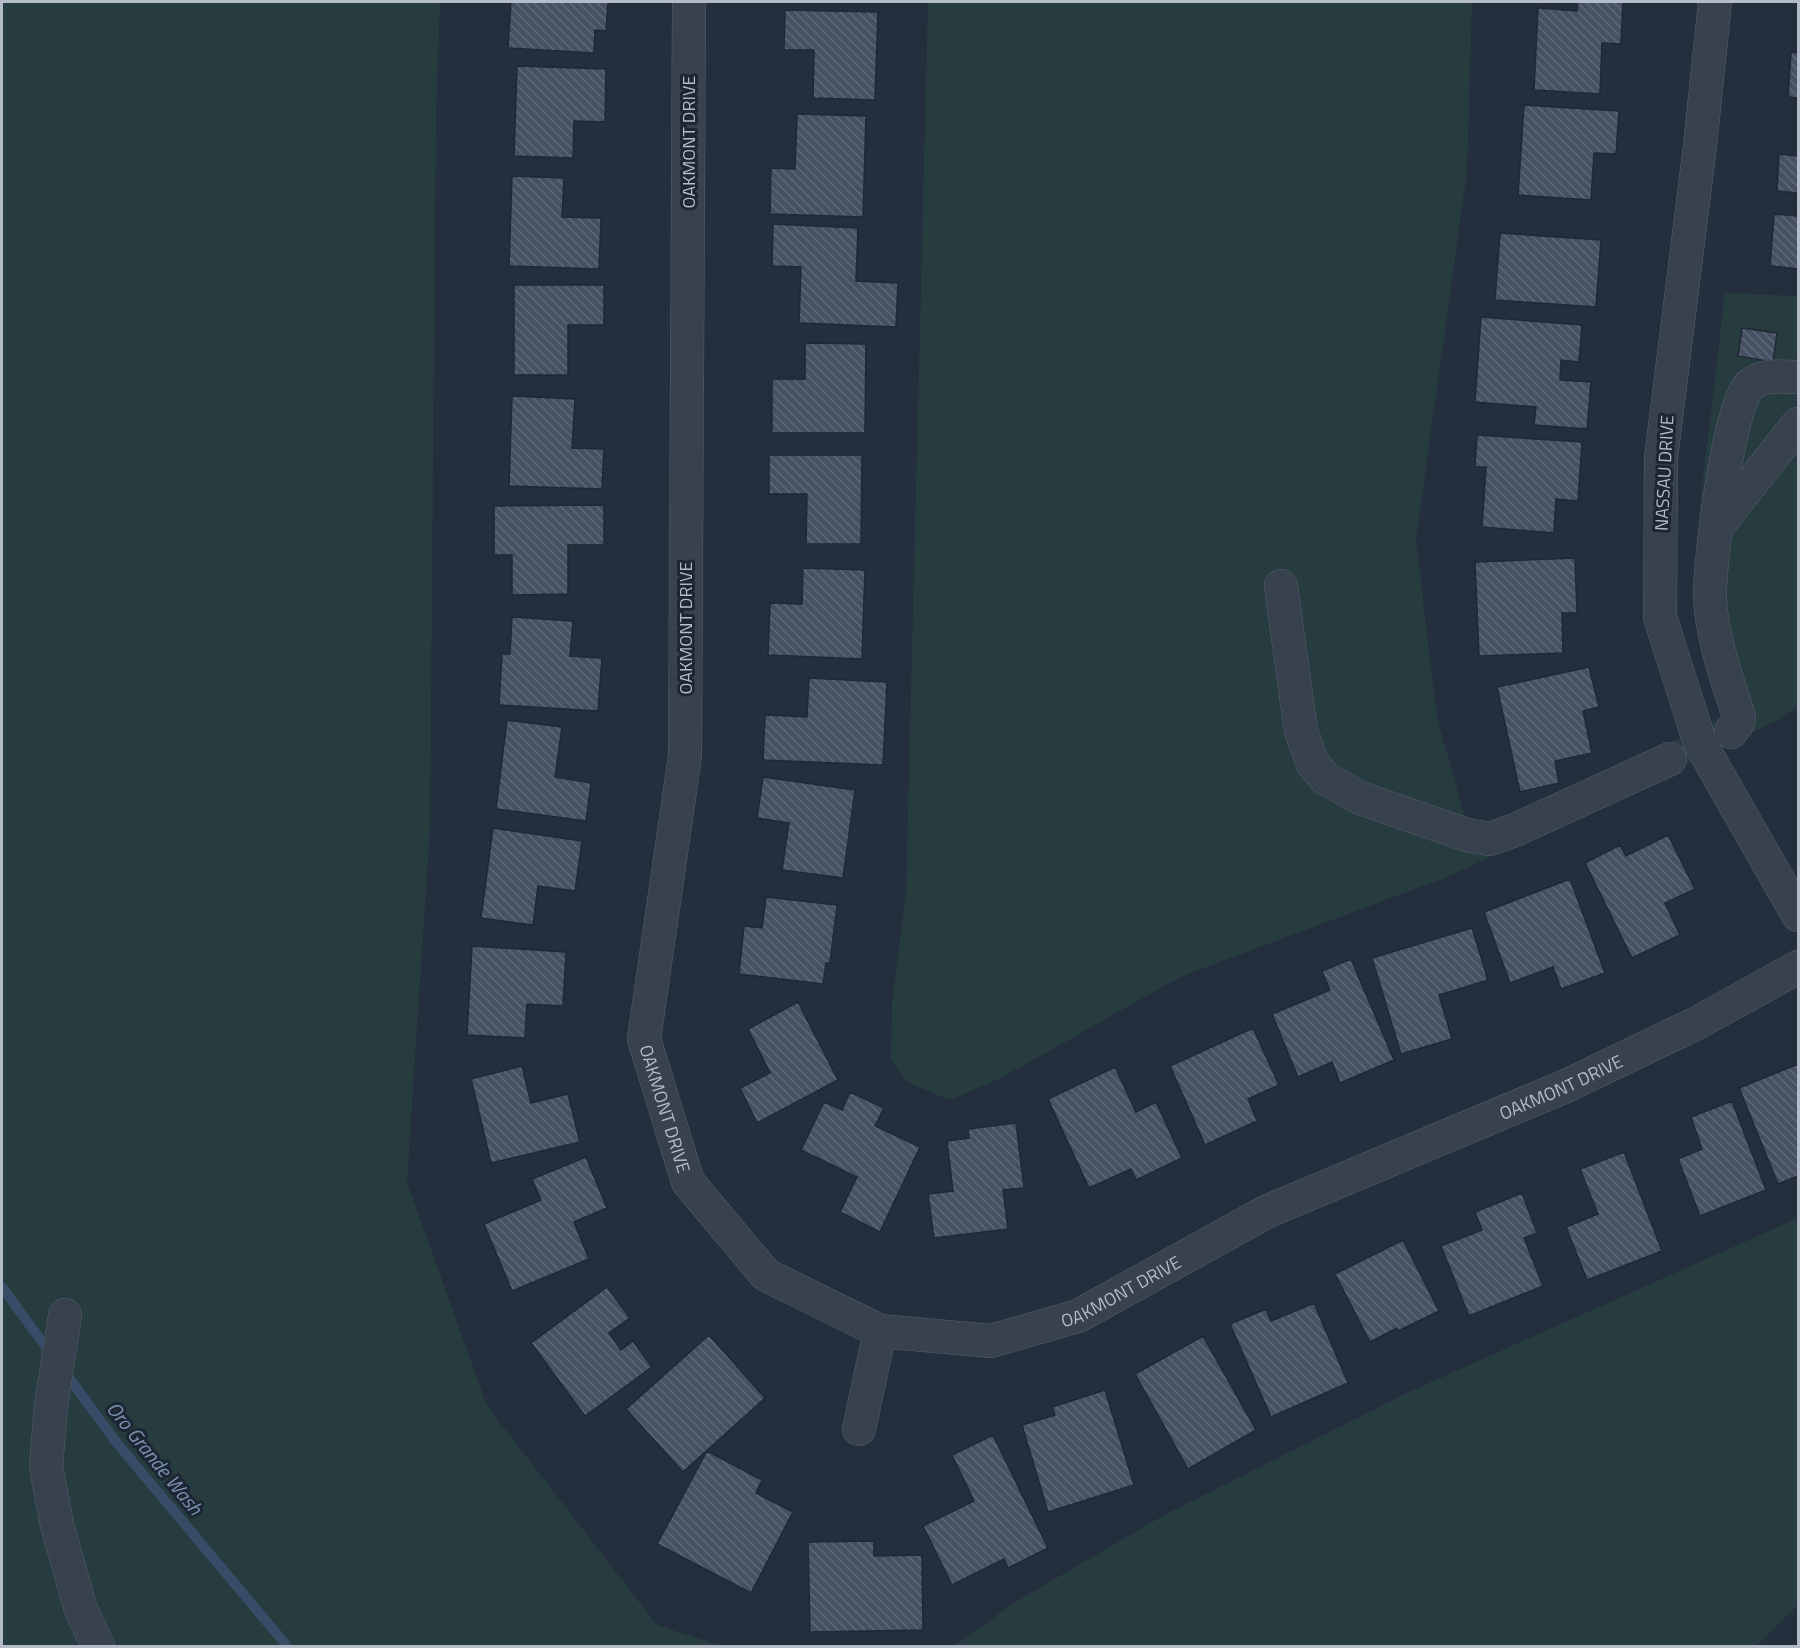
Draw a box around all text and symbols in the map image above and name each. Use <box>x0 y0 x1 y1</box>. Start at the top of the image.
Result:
street label: OAKMONT DRIVE <box>675 76 702 208</box>
street label: NASSAU DRIVE <box>1647 414 1681 532</box>
street label: OAKMONT DRIVE <box>672 562 699 694</box>
street label: OAKMONT DRIVE <box>633 1041 698 1176</box>
street label: OAKMONT DRIVE <box>1495 1047 1627 1126</box>
street label: OAKMONT DRIVE <box>1058 1248 1186 1334</box>
water label: Oro Grande Wash <box>99 1394 211 1522</box>

